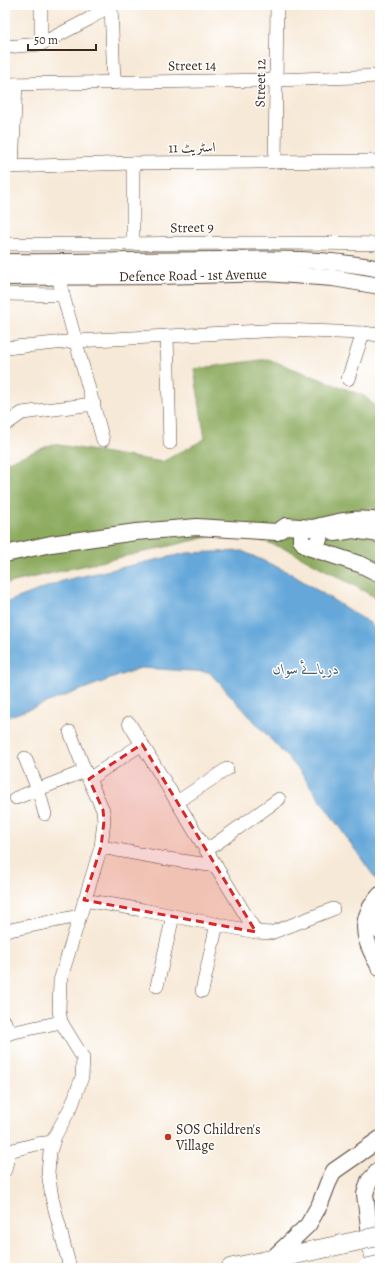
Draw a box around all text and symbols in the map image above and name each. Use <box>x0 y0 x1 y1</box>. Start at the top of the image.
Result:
scale bar <box>28 26 96 52</box>
text: 50 m <box>34 32 58 48</box>
street label: Street 14 <box>168 56 216 75</box>
street label: Street 12 <box>251 58 270 107</box>
street label: اسٹریٹ 11 <box>168 138 216 157</box>
street label: Street 9 <box>170 218 214 237</box>
street label: Defence Road - 1st Avenue <box>119 265 267 286</box>
water label: دریائے سواں <box>273 659 339 679</box>
place label: SOS Children's Village <box>175 1120 261 1155</box>
marker: SOS Children's Village <box>163 1132 173 1142</box>

